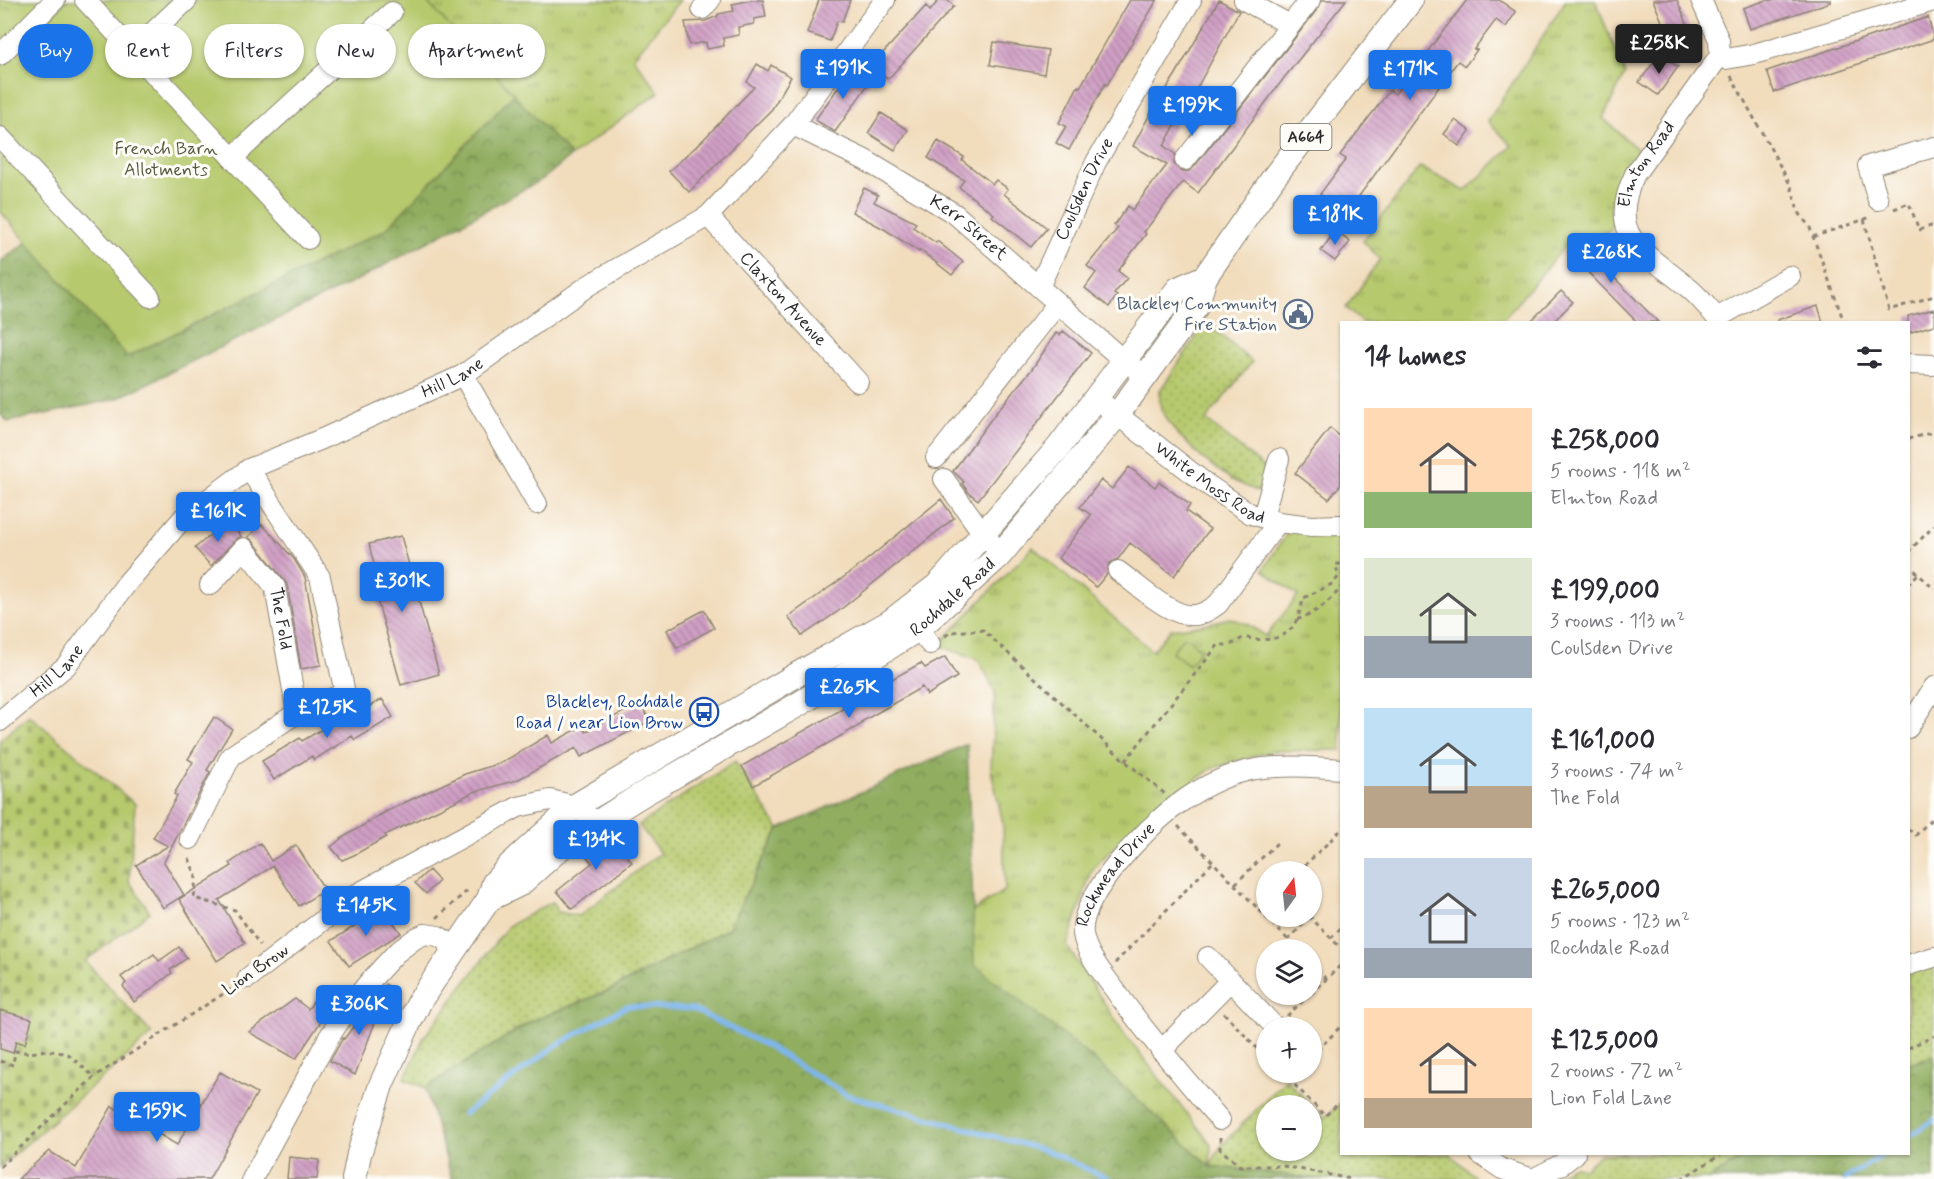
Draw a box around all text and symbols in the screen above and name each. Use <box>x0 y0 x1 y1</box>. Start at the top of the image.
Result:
chip: Buy <box>18 24 93 78</box>
chip: Rent <box>105 24 192 78</box>
chip: Filters <box>204 24 304 78</box>
chip: New <box>316 24 396 78</box>
chip: Apartment <box>408 24 545 78</box>
pin: £258K <box>1617 24 1701 75</box>
text: £258K <box>1629 30 1689 57</box>
pin: £191K <box>801 49 885 100</box>
pin: £171K <box>1368 50 1452 101</box>
text: £191K <box>815 55 871 82</box>
text: £171K <box>1383 56 1437 83</box>
pin: £199K <box>1150 86 1234 137</box>
text: £199K <box>1162 92 1222 119</box>
street label: Elmton Road <box>1613 117 1681 209</box>
road number: A664 <box>1280 124 1332 150</box>
street label: Coulsden Drive <box>1050 133 1120 244</box>
park label: French Barn Allotments <box>114 137 218 182</box>
street label: Kerr Street <box>925 189 1013 267</box>
pin: £181K <box>1293 195 1377 246</box>
text: £181K <box>1307 201 1363 228</box>
pin: £268K <box>1569 233 1653 284</box>
text: £268K <box>1581 239 1641 266</box>
street label: Claxton Avenue <box>734 246 832 352</box>
place label: Blackley Community Fire Station <box>1117 292 1277 337</box>
public building icon: Blackley Community Fire Station <box>1282 298 1314 330</box>
text: 14 homes <box>1364 340 1466 374</box>
icon: filters <box>1853 341 1886 374</box>
street label: Hill Lane <box>418 352 489 404</box>
text: £258,000 <box>1550 424 1660 458</box>
icon: home <box>1412 432 1484 504</box>
street label: White Moss Road <box>1149 436 1268 529</box>
text: 5 rooms · 118 m² <box>1550 458 1691 485</box>
text: Elmton Road <box>1550 485 1658 512</box>
pin: £161K <box>176 492 260 543</box>
text: £161K <box>190 498 246 525</box>
street label: Rochdale Road <box>906 553 1001 643</box>
pin: £301K <box>360 562 444 613</box>
text: £301K <box>374 568 430 595</box>
text: £199,000 <box>1550 574 1660 608</box>
icon: home <box>1412 582 1484 654</box>
street label: The Fold <box>263 585 298 652</box>
text: 3 rooms · 113 m² <box>1550 608 1685 635</box>
text: Coulsden Drive <box>1550 635 1673 662</box>
street label: Hill Lane <box>25 640 90 703</box>
pin: £265K <box>807 668 891 719</box>
text: £265K <box>819 674 879 701</box>
pin: £125K <box>285 688 369 739</box>
place label: Blackley, Rochdale Road / near Lion Brow <box>516 690 683 735</box>
text: £125K <box>298 694 356 721</box>
bus stop icon: Blackley, Rochdale Road / near Lion Brow <box>688 696 720 728</box>
text: £161,000 <box>1550 724 1655 758</box>
icon: home <box>1412 732 1484 804</box>
text: 3 rooms · 74 m² <box>1550 758 1684 785</box>
text: The Fold <box>1550 785 1620 812</box>
street label: Rockmead Drive <box>1071 817 1161 929</box>
pin: £134K <box>554 820 638 871</box>
text: £134K <box>567 826 625 853</box>
north arrow <box>1256 861 1322 927</box>
map controls <box>1256 861 1322 1161</box>
text: £265,000 <box>1550 874 1661 908</box>
icon: home <box>1412 882 1484 954</box>
pin: £145K <box>324 886 408 937</box>
text: £145K <box>336 892 396 919</box>
text: 5 rooms · 123 m² <box>1550 908 1690 935</box>
text: Rochdale Road <box>1550 935 1669 962</box>
street label: Lion Brow <box>218 938 294 1002</box>
button: layers <box>1256 939 1322 1005</box>
pin: £306K <box>317 985 401 1036</box>
text: £306K <box>330 991 388 1018</box>
button: + <box>1256 1017 1322 1083</box>
text: £125,000 <box>1550 1024 1659 1058</box>
icon: home <box>1412 1032 1484 1104</box>
text: 2 rooms · 72 m² <box>1550 1058 1683 1085</box>
text: Lion Fold Lane <box>1550 1085 1672 1112</box>
pin: £159K <box>115 1092 199 1143</box>
button: − <box>1256 1095 1322 1161</box>
text: £159K <box>128 1098 186 1125</box>

